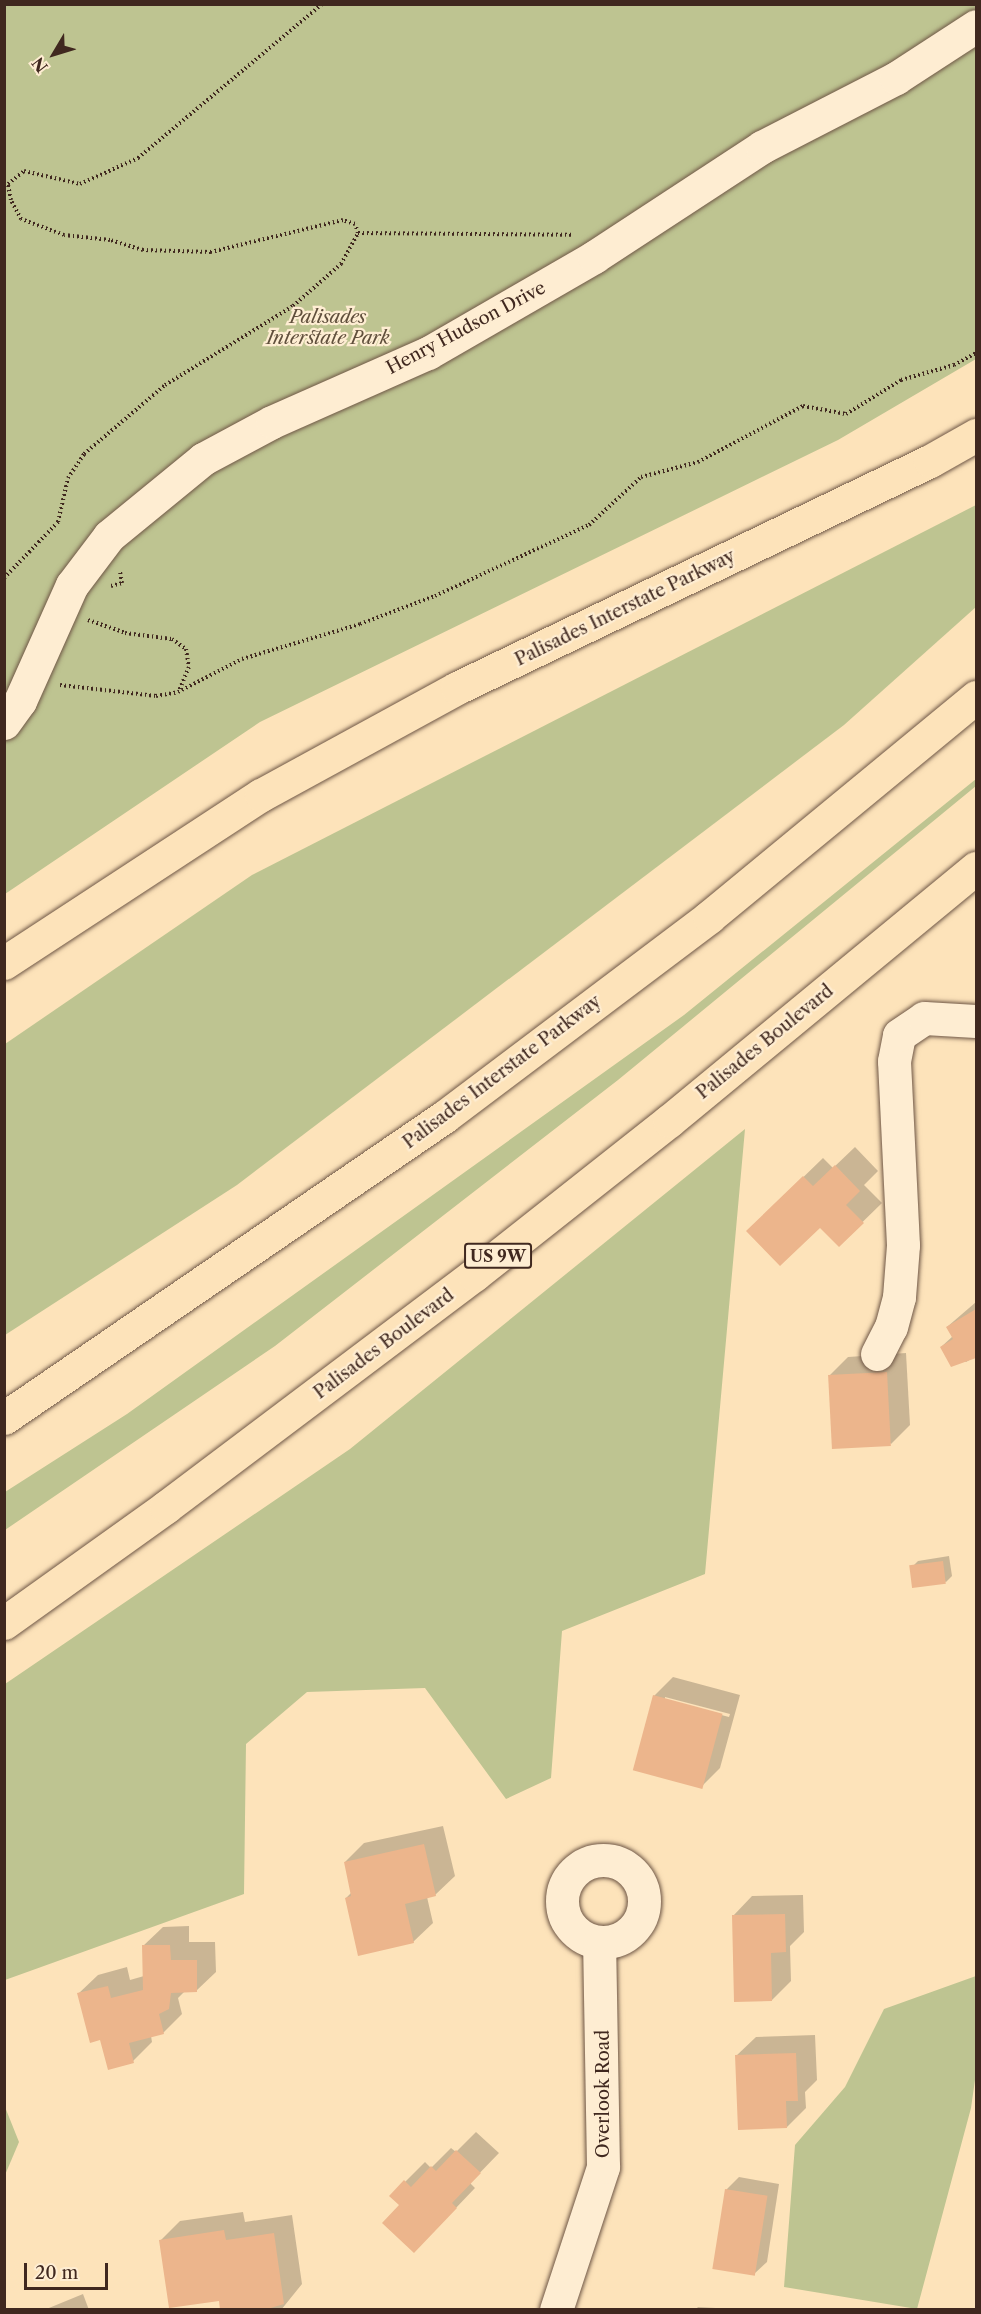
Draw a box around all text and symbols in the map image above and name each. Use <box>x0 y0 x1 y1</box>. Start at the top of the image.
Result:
north arrow <box>24 24 84 84</box>
text: N <box>28 53 52 77</box>
street label: Henry Hudson Drive <box>383 277 549 379</box>
park label: Palisades Interstate Park <box>266 307 390 350</box>
street label: Palisades Interstate Parkway <box>512 545 738 671</box>
street label: Palisades Boulevard <box>692 980 838 1104</box>
street label: Palisades Interstate Parkway <box>399 991 605 1153</box>
road number: US 9W <box>464 1243 532 1269</box>
street label: Palisades Boulevard <box>310 1284 458 1404</box>
street label: Overlook Road <box>592 2030 614 2158</box>
scale bar <box>27 2251 111 2289</box>
text: 20 m <box>35 2262 78 2284</box>

